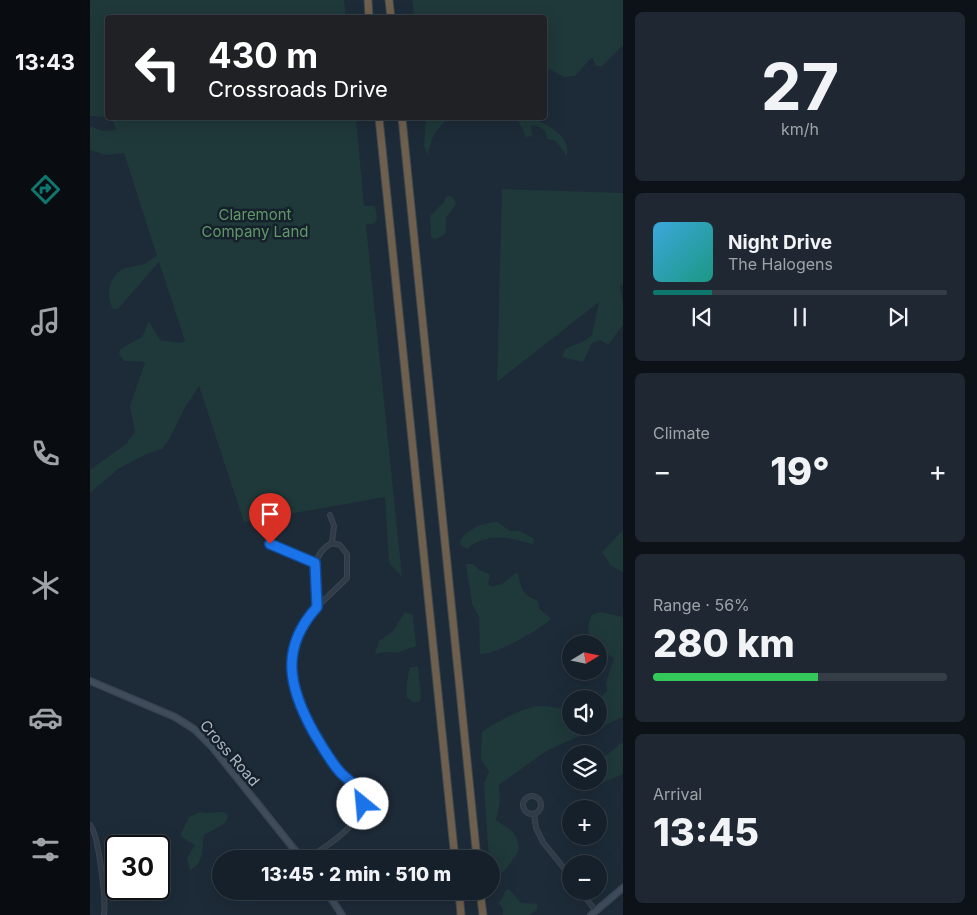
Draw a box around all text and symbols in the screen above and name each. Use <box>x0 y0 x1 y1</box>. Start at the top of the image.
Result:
text: 430 m <box>208 34 318 76</box>
icon: left <box>125 35 190 100</box>
text: 27 <box>761 47 839 126</box>
text: 13:43 <box>15 49 75 75</box>
text: Crossroads Drive <box>208 76 388 102</box>
text: km/h <box>781 119 819 139</box>
icon: directions <box>28 172 63 207</box>
park label: Claremont Company Land <box>201 205 309 241</box>
text: Night Drive <box>728 231 832 254</box>
text: The Halogens <box>728 254 833 274</box>
icon: previous <box>688 303 716 331</box>
icon: pause <box>786 303 814 331</box>
icon: next <box>884 303 912 331</box>
icon: music <box>28 304 63 339</box>
text: Climate <box>653 423 710 443</box>
icon: phone <box>28 436 63 471</box>
text: 19° <box>770 448 830 494</box>
text: − <box>653 454 672 488</box>
text: + <box>928 454 947 488</box>
pin <box>249 493 291 544</box>
icon: arrive <box>256 500 284 528</box>
icon: climate <box>28 568 63 603</box>
text: Range · 56% <box>653 595 750 615</box>
text: 280 km <box>653 620 795 666</box>
north arrow <box>562 635 608 680</box>
map controls <box>562 635 607 900</box>
button: sound <box>562 690 607 735</box>
icon: car <box>28 700 63 735</box>
street label: Cross Road <box>196 716 264 790</box>
button: layers <box>562 745 607 790</box>
position arrow <box>336 777 388 829</box>
text: Arrival <box>653 784 702 804</box>
button: + <box>562 800 607 845</box>
text: 13:45 <box>653 809 759 855</box>
icon: filters <box>28 832 63 867</box>
speed limit sign: 30 <box>105 835 170 900</box>
button: − <box>562 855 607 900</box>
text: 13:45 · 2 min · 510 m <box>261 863 451 886</box>

